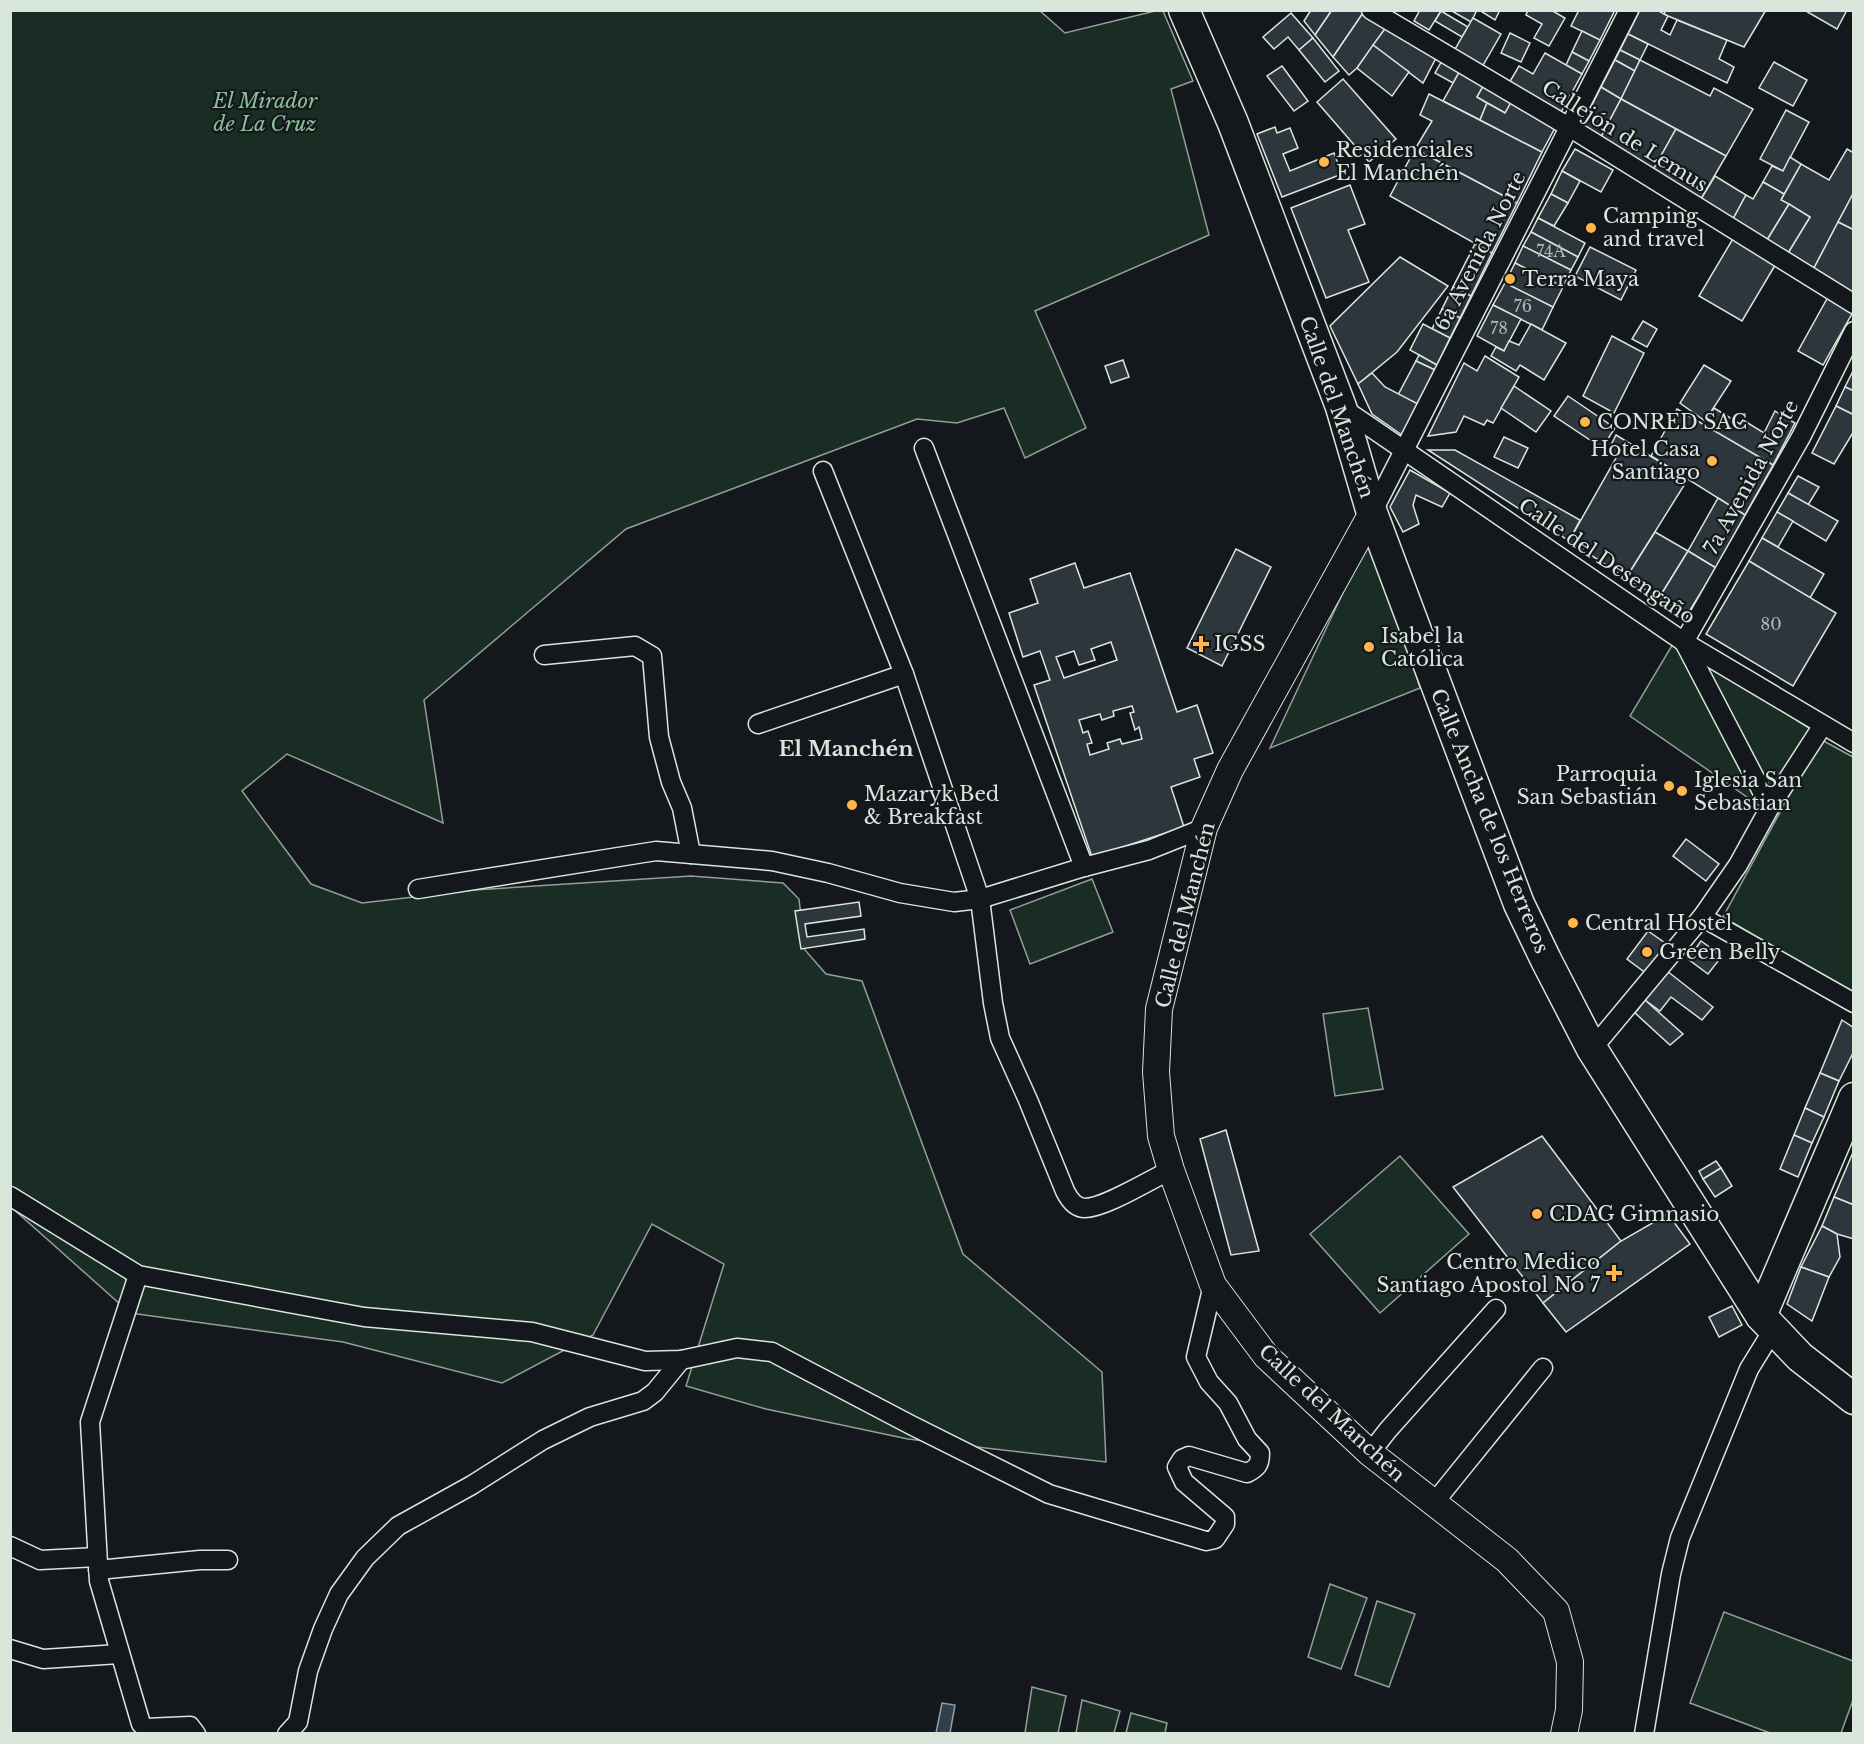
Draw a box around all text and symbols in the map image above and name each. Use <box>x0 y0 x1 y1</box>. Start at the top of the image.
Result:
street label: Callejón de Lemus <box>1538 75 1712 197</box>
park label: El Mirador de La Cruz <box>212 89 318 136</box>
place label: Residenciales El Manchén <box>1336 138 1473 185</box>
marker: Residenciales El Manchén <box>1317 155 1331 169</box>
street label: 6a Avenida Norte <box>1429 167 1531 335</box>
place label: Camping and travel <box>1603 204 1705 251</box>
marker: Camping and travel <box>1584 221 1598 235</box>
house number: 74A <box>1536 241 1566 261</box>
place label: Terra Maya <box>1522 267 1640 291</box>
marker: Terra Maya <box>1503 272 1517 286</box>
house number: 76 <box>1514 296 1532 316</box>
street label: Calle del Manchén <box>1295 313 1379 501</box>
house number: 78 <box>1490 318 1508 338</box>
street label: 7a Avenida Norte <box>1699 395 1803 559</box>
place label: CONRED SAC <box>1597 410 1747 434</box>
marker: CONRED SAC <box>1578 415 1592 429</box>
place label: Hotel Casa Santiago <box>1590 437 1701 484</box>
marker: Hotel Casa Santiago <box>1705 454 1719 468</box>
street label: Calle del Desengaño <box>1514 493 1700 629</box>
house number: 80 <box>1760 614 1782 634</box>
place label: Isabel la Católica <box>1381 624 1465 671</box>
place label: IGSS <box>1214 632 1265 656</box>
marker: IGSS <box>1192 635 1210 653</box>
marker: Isabel la Católica <box>1362 640 1376 654</box>
street label: Calle Ancha de los Herreros <box>1426 685 1554 957</box>
district label: El Manchén <box>779 736 913 762</box>
place label: Parroquia San Sebastián <box>1517 762 1658 809</box>
place label: Iglesia San Sebastian <box>1694 768 1802 815</box>
marker: Parroquia San Sebastián <box>1662 779 1676 793</box>
place label: Mazaryk Bed & Breakfast <box>864 782 999 829</box>
marker: Iglesia San Sebastian <box>1675 784 1689 798</box>
marker: Mazaryk Bed & Breakfast <box>845 798 859 812</box>
street label: Calle del Manchén <box>1150 819 1220 1011</box>
place label: Central Hostel <box>1585 911 1732 935</box>
marker: Central Hostel <box>1566 916 1580 930</box>
place label: Green Belly <box>1659 940 1781 964</box>
marker: Green Belly <box>1640 945 1654 959</box>
place label: CDAG Gimnasio <box>1549 1202 1719 1226</box>
marker: CDAG Gimnasio <box>1530 1207 1544 1221</box>
place label: Centro Medico Santiago Apostol No 7 <box>1377 1250 1601 1297</box>
marker: Centro Medico Santiago Apostol No 7 <box>1605 1264 1623 1282</box>
street label: Calle del Manchén <box>1254 1339 1410 1487</box>

